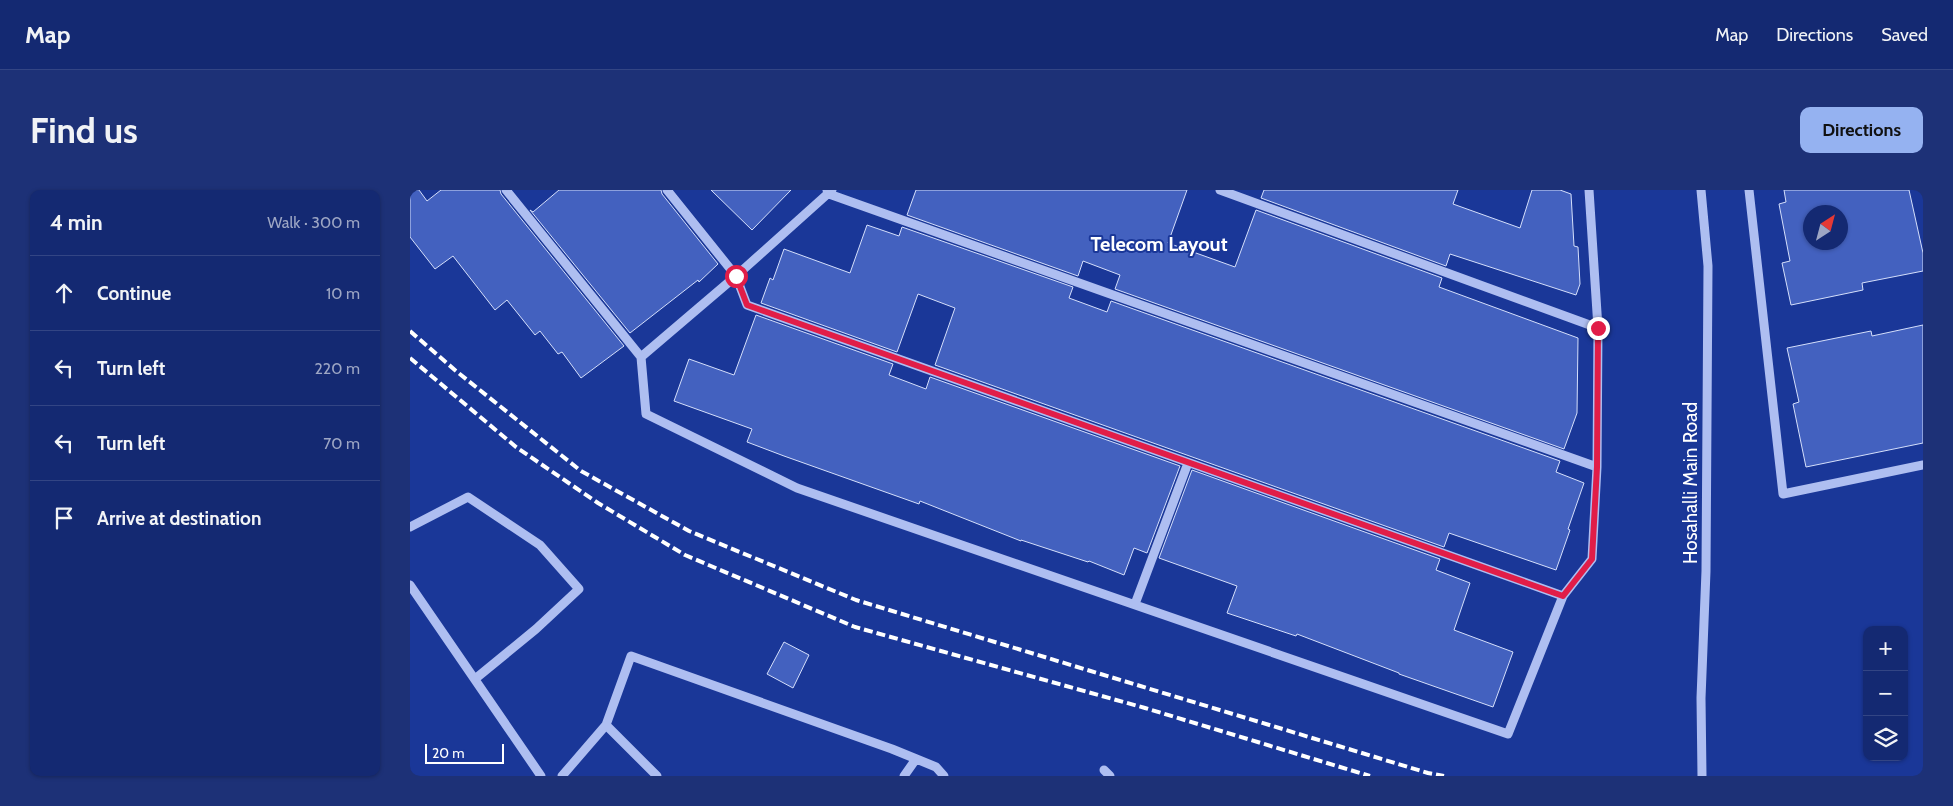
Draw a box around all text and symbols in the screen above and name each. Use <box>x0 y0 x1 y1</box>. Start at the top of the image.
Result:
text: Map <box>25 20 71 49</box>
text: Map <box>1715 24 1748 46</box>
text: Directions <box>1776 24 1853 46</box>
text: Saved <box>1881 24 1928 46</box>
button: Directions <box>1800 107 1923 153</box>
text: Find us <box>30 109 138 152</box>
north arrow <box>1803 205 1848 250</box>
text: 4 min <box>50 210 103 235</box>
text: Walk · 300 m <box>267 213 360 232</box>
district label: Telecom Layout <box>1090 232 1228 256</box>
route start <box>725 265 748 288</box>
icon: ahead <box>50 279 78 307</box>
text: Continue <box>97 282 171 305</box>
text: 10 m <box>326 284 360 303</box>
route end <box>1587 317 1610 340</box>
icon: left <box>50 354 78 382</box>
text: Turn left <box>97 357 165 380</box>
text: 220 m <box>314 359 360 378</box>
street label: Hosahalli Main Road <box>1679 402 1702 564</box>
icon: left <box>50 429 78 457</box>
text: Turn left <box>97 432 165 455</box>
text: 70 m <box>323 434 360 453</box>
icon: arrive <box>50 504 78 532</box>
text: Arrive at destination <box>97 507 261 530</box>
map controls <box>1863 626 1908 761</box>
button: + <box>1863 626 1908 671</box>
button: − <box>1863 671 1908 716</box>
button: layers <box>1863 716 1908 761</box>
scale bar <box>425 741 504 764</box>
text: 20 m <box>432 744 465 762</box>

